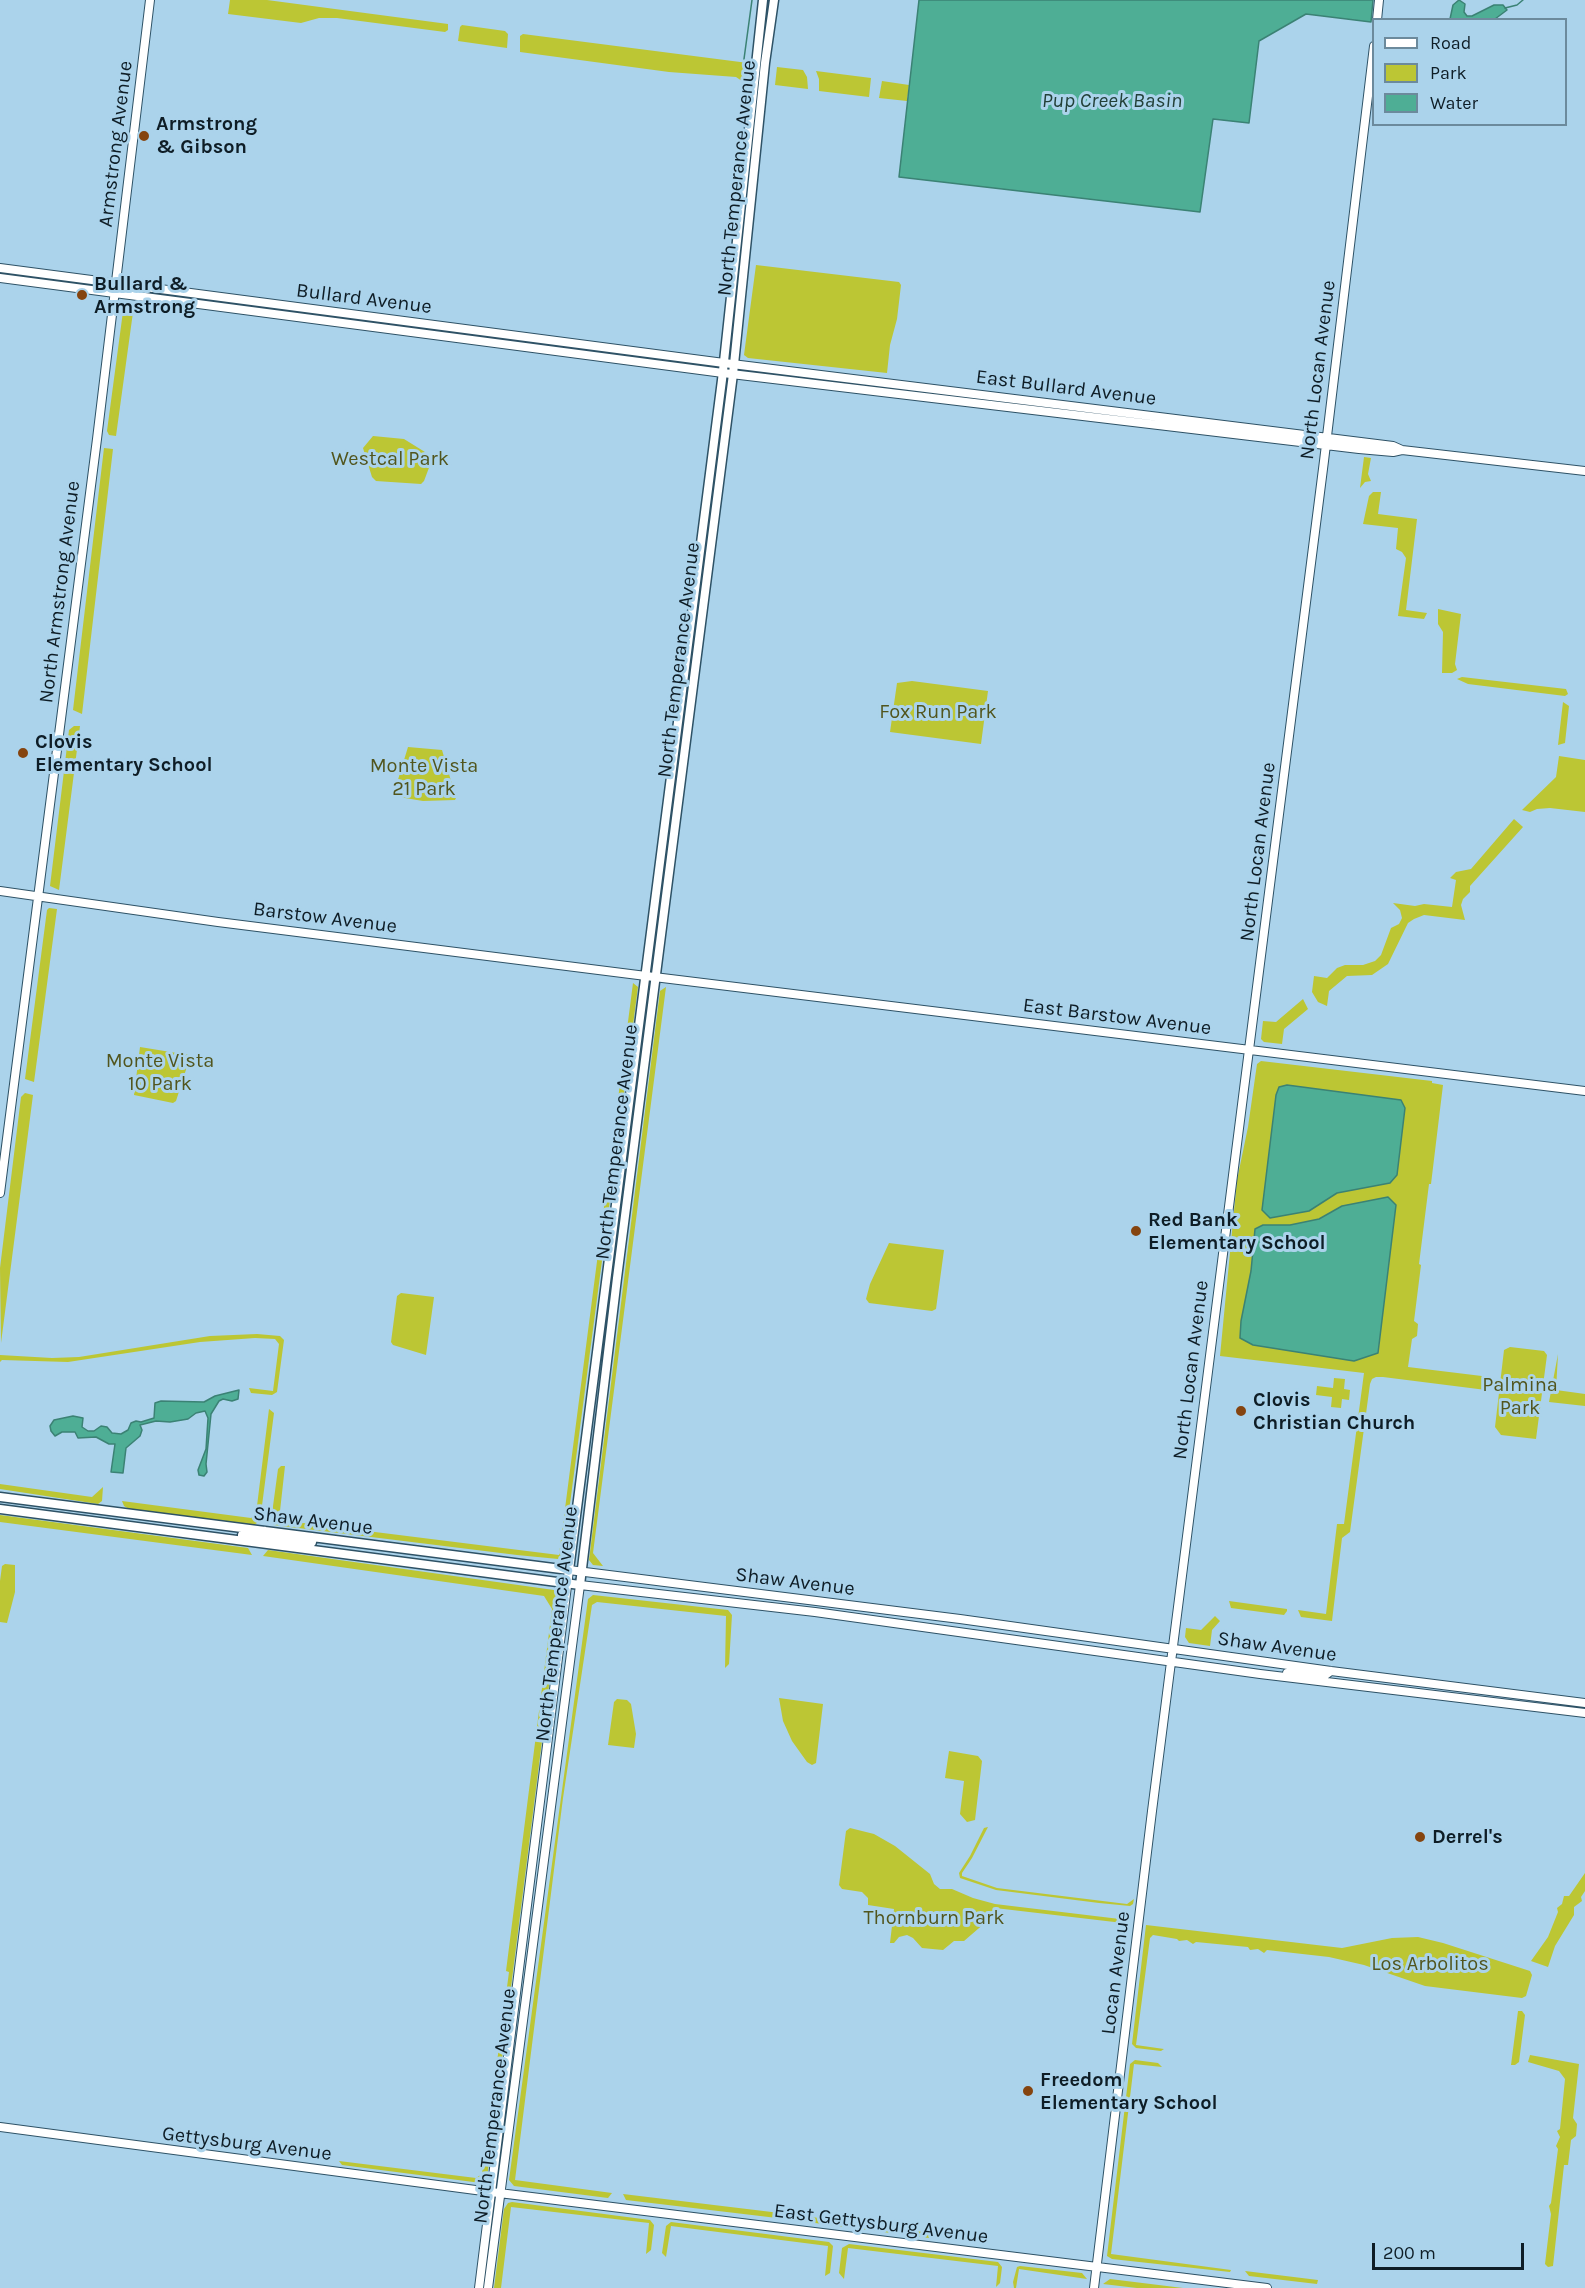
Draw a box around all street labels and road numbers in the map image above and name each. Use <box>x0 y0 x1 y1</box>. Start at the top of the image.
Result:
street label: Armstrong Avenue <box>94 59 138 229</box>
street label: North Temperance Avenue <box>713 59 761 297</box>
street label: Bullard Avenue <box>295 279 433 319</box>
street label: North Locan Avenue <box>1295 279 1341 461</box>
street label: East Bullard Avenue <box>974 365 1158 411</box>
street label: North Armstrong Avenue <box>34 480 86 704</box>
street label: North Temperance Avenue <box>653 541 705 779</box>
street label: North Locan Avenue <box>1235 761 1281 943</box>
street label: Barstow Avenue <box>252 897 398 939</box>
street label: East Barstow Avenue <box>1021 994 1213 1040</box>
street label: North Temperance Avenue <box>591 1023 643 1261</box>
street label: North Locan Avenue <box>1168 1279 1214 1461</box>
street label: Shaw Avenue <box>252 1502 374 1540</box>
street label: North Temperance Avenue <box>531 1505 583 1743</box>
street label: Shaw Avenue <box>734 1563 856 1601</box>
street label: Shaw Avenue <box>1216 1627 1338 1667</box>
street label: Locan Avenue <box>1097 1910 1135 2036</box>
street label: North Temperance Avenue <box>469 1987 521 2225</box>
street label: Gettysburg Avenue <box>161 2122 333 2166</box>
street label: East Gettysburg Avenue <box>772 2199 990 2249</box>

